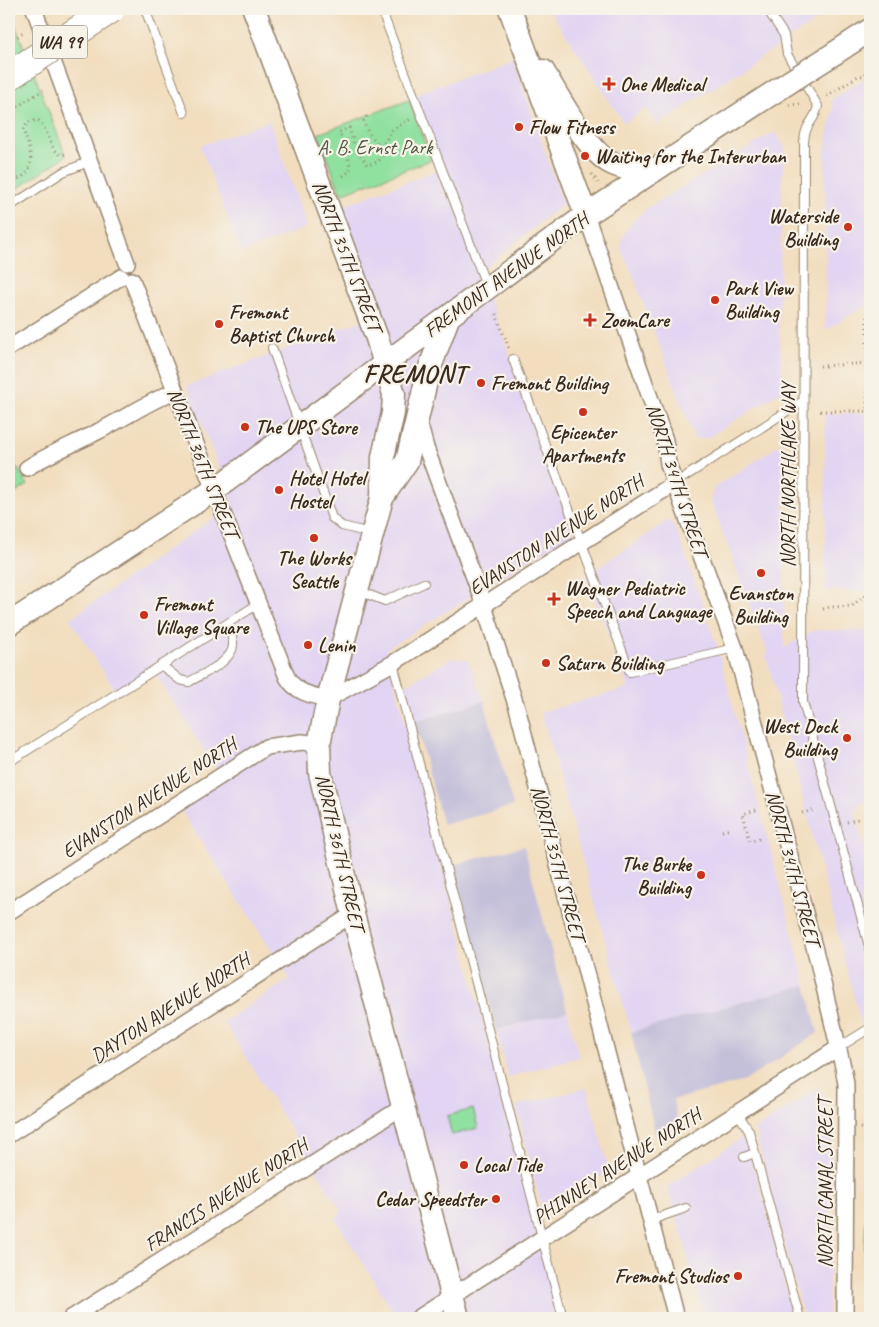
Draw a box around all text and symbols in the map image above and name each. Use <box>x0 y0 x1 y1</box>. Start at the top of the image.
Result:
road number: WA 99 <box>32 26 88 58</box>
place label: One Medical <box>620 72 709 97</box>
marker: One Medical <box>602 77 616 91</box>
place label: Flow Fitness <box>529 115 617 140</box>
marker: Flow Fitness <box>513 121 525 133</box>
park label: A. B. Ernst Park <box>318 135 434 160</box>
place label: Waiting for the Interurban <box>595 144 786 169</box>
marker: Waiting for the Interurban <box>579 150 591 162</box>
street label: NORTH 35TH STREET <box>307 177 389 339</box>
place label: Waterside Building <box>769 204 840 252</box>
street label: FREMONT AVENUE NORTH <box>419 205 595 343</box>
marker: Waterside Building <box>842 221 854 233</box>
place label: Park View Building <box>725 276 794 324</box>
marker: Park View Building <box>709 294 721 306</box>
place label: Fremont Baptist Church <box>229 300 336 348</box>
place label: ZoomCare <box>601 308 671 333</box>
marker: ZoomCare <box>583 313 597 327</box>
marker: Fremont Baptist Church <box>213 318 225 330</box>
district label: FREMONT <box>364 358 471 390</box>
place label: Fremont Building <box>491 371 610 396</box>
marker: Fremont Building <box>475 377 487 389</box>
street label: NORTH NORTHLAKE WAY <box>776 380 801 567</box>
street label: NORTH 36TH STREET <box>162 384 246 546</box>
street label: NORTH 34TH STREET <box>640 400 715 564</box>
marker: Epicenter Apartments <box>577 406 589 418</box>
place label: The UPS Store <box>255 415 358 440</box>
place label: Epicenter Apartments <box>542 420 626 468</box>
marker: The UPS Store <box>239 421 251 433</box>
place label: Hotel Hotel Hostel <box>289 466 370 514</box>
street label: EVANSTON AVENUE NORTH <box>464 468 650 601</box>
marker: Hotel Hotel Hostel <box>273 484 285 496</box>
marker: The Works Seattle <box>308 532 320 544</box>
place label: The Works Seattle <box>277 546 353 594</box>
marker: Evanston Building <box>755 567 767 579</box>
place label: Wagner Pediatric Speech and Language <box>565 576 714 624</box>
place label: Evanston Building <box>728 581 794 629</box>
place label: Fremont Village Square <box>154 592 249 640</box>
marker: Wagner Pediatric Speech and Language <box>547 592 561 606</box>
marker: Fremont Village Square <box>138 609 150 621</box>
place label: Lenin <box>318 633 356 658</box>
marker: Lenin <box>302 639 314 651</box>
place label: Saturn Building <box>556 651 665 676</box>
marker: Saturn Building <box>540 657 552 669</box>
place label: West Dock Building <box>763 714 840 762</box>
street label: EVANSTON AVENUE NORTH <box>57 731 243 864</box>
marker: West Dock Building <box>841 732 853 744</box>
street label: NORTH 36TH STREET <box>310 772 371 937</box>
street label: NORTH 35TH STREET <box>525 783 592 948</box>
street label: NORTH 34TH STREET <box>760 788 827 953</box>
place label: The Burke Building <box>621 852 693 900</box>
marker: The Burke Building <box>695 869 707 881</box>
street label: DAYTON AVENUE NORTH <box>86 945 257 1069</box>
street label: NORTH CANAL STREET <box>813 1093 838 1268</box>
street label: PHINNEY AVENUE NORTH <box>528 1101 708 1230</box>
street label: FRANCIS AVENUE NORTH <box>140 1131 314 1257</box>
place label: Local Tide <box>474 1153 544 1178</box>
marker: Local Tide <box>458 1159 470 1171</box>
place label: Cedar Speedster <box>375 1187 489 1212</box>
marker: Cedar Speedster <box>490 1193 502 1205</box>
place label: Fremont Studios <box>615 1264 730 1289</box>
marker: Fremont Studios <box>732 1270 744 1282</box>

